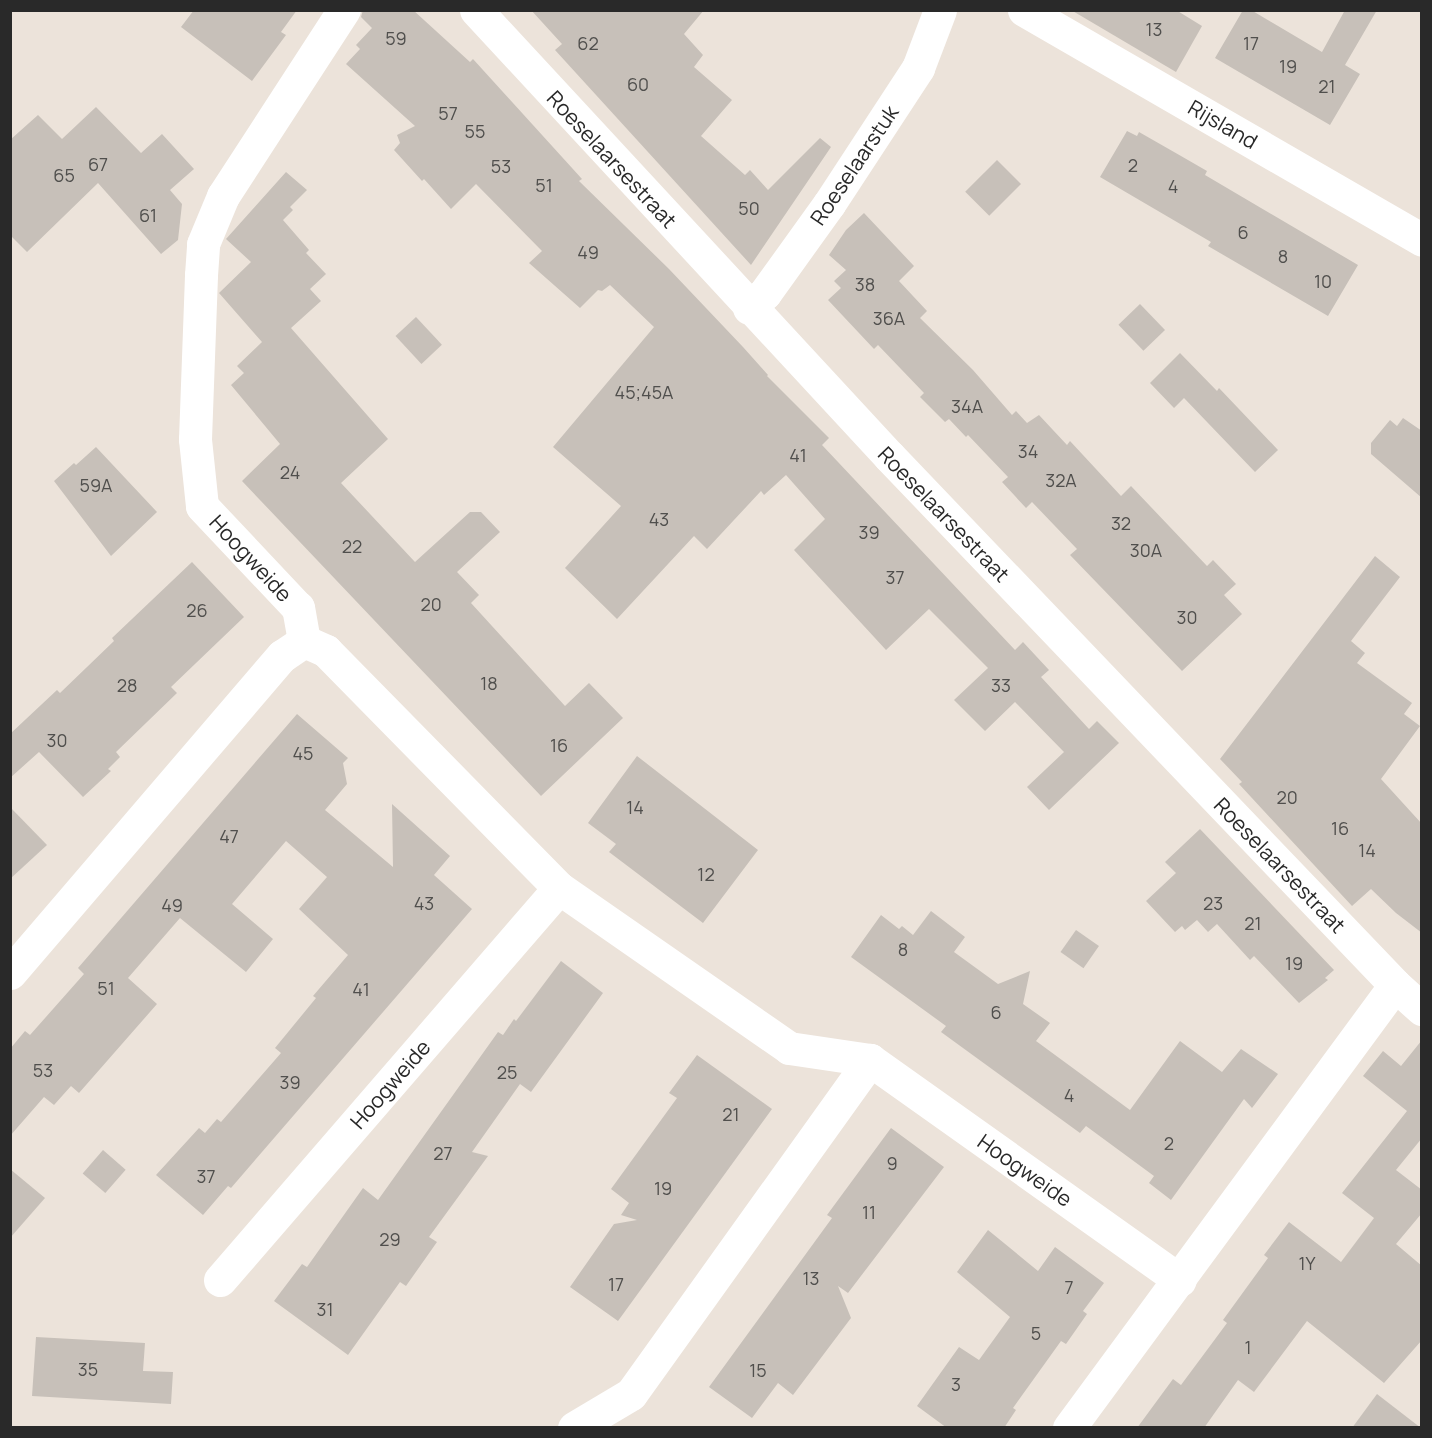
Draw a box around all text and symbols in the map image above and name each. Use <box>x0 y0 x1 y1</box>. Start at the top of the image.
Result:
house number: 13 <box>1146 18 1162 40</box>
house number: 59 <box>385 27 407 49</box>
house number: 62 <box>577 32 599 54</box>
house number: 17 <box>1243 32 1259 54</box>
house number: 19 <box>1279 55 1297 77</box>
house number: 60 <box>627 73 649 95</box>
house number: 21 <box>1318 75 1336 97</box>
street label: Roeselaarsestraat <box>542 85 682 233</box>
street label: Rijsland <box>1184 94 1262 154</box>
street label: Roeselaarstuk <box>805 100 903 230</box>
house number: 57 <box>438 102 458 124</box>
house number: 55 <box>465 120 485 142</box>
house number: 67 <box>88 153 108 175</box>
house number: 2 <box>1128 154 1138 176</box>
house number: 53 <box>491 155 511 177</box>
house number: 65 <box>53 164 75 186</box>
house number: 51 <box>535 174 553 196</box>
house number: 4 <box>1168 175 1178 197</box>
house number: 50 <box>738 197 760 219</box>
house number: 61 <box>139 204 157 226</box>
house number: 6 <box>1237 221 1249 243</box>
house number: 49 <box>577 241 599 263</box>
house number: 8 <box>1278 245 1288 267</box>
house number: 10 <box>1314 270 1332 292</box>
house number: 38 <box>855 273 875 295</box>
house number: 36A <box>873 307 905 329</box>
house number: 45;45A <box>615 381 673 403</box>
house number: 34A <box>951 395 983 417</box>
house number: 34 <box>1018 440 1038 462</box>
street label: Roeselaarsestraat <box>873 441 1015 587</box>
house number: 41 <box>789 444 807 466</box>
house number: 24 <box>280 461 300 483</box>
house number: 32A <box>1045 469 1077 491</box>
house number: 59A <box>80 474 112 496</box>
house number: 43 <box>649 508 669 530</box>
street label: Hoogweide <box>205 509 297 607</box>
house number: 32 <box>1111 512 1131 534</box>
house number: 39 <box>858 521 880 543</box>
house number: 22 <box>342 535 362 557</box>
house number: 30A <box>1130 539 1162 561</box>
house number: 37 <box>886 566 904 588</box>
house number: 20 <box>420 593 442 615</box>
house number: 26 <box>186 599 208 621</box>
house number: 30 <box>1177 606 1197 628</box>
house number: 18 <box>480 672 498 694</box>
house number: 28 <box>117 674 137 696</box>
house number: 33 <box>991 674 1011 696</box>
house number: 30 <box>47 729 67 751</box>
house number: 16 <box>550 734 568 756</box>
house number: 45 <box>292 742 314 764</box>
house number: 20 <box>1276 786 1298 808</box>
street label: Roeselaarsestraat <box>1209 792 1351 938</box>
house number: 14 <box>626 796 644 818</box>
house number: 16 <box>1331 817 1349 839</box>
house number: 47 <box>219 825 239 847</box>
house number: 14 <box>1358 839 1376 861</box>
house number: 12 <box>697 863 715 885</box>
house number: 43 <box>414 892 434 914</box>
house number: 23 <box>1203 892 1223 914</box>
house number: 49 <box>161 894 183 916</box>
house number: 21 <box>1244 912 1262 934</box>
house number: 8 <box>898 938 908 960</box>
house number: 19 <box>1285 952 1303 974</box>
house number: 51 <box>97 977 115 999</box>
house number: 41 <box>352 978 370 1000</box>
house number: 6 <box>990 1001 1002 1023</box>
street label: Hoogweide <box>345 1035 435 1133</box>
house number: 53 <box>33 1059 53 1081</box>
house number: 25 <box>497 1061 517 1083</box>
house number: 39 <box>279 1071 301 1093</box>
house number: 4 <box>1064 1084 1074 1106</box>
house number: 21 <box>722 1103 740 1125</box>
street label: Hoogweide <box>973 1128 1077 1212</box>
house number: 2 <box>1164 1132 1174 1154</box>
house number: 27 <box>433 1142 453 1164</box>
house number: 9 <box>886 1152 898 1174</box>
house number: 37 <box>197 1165 215 1187</box>
house number: 19 <box>654 1177 672 1199</box>
house number: 11 <box>862 1201 876 1223</box>
house number: 29 <box>379 1228 401 1250</box>
house number: 1Y <box>1298 1252 1316 1274</box>
house number: 13 <box>803 1267 819 1289</box>
house number: 17 <box>608 1273 624 1295</box>
house number: 7 <box>1064 1276 1074 1298</box>
house number: 31 <box>317 1298 333 1320</box>
house number: 5 <box>1031 1322 1041 1344</box>
house number: 1 <box>1244 1336 1252 1358</box>
house number: 35 <box>78 1358 98 1380</box>
house number: 15 <box>749 1359 767 1381</box>
house number: 3 <box>951 1373 961 1395</box>

